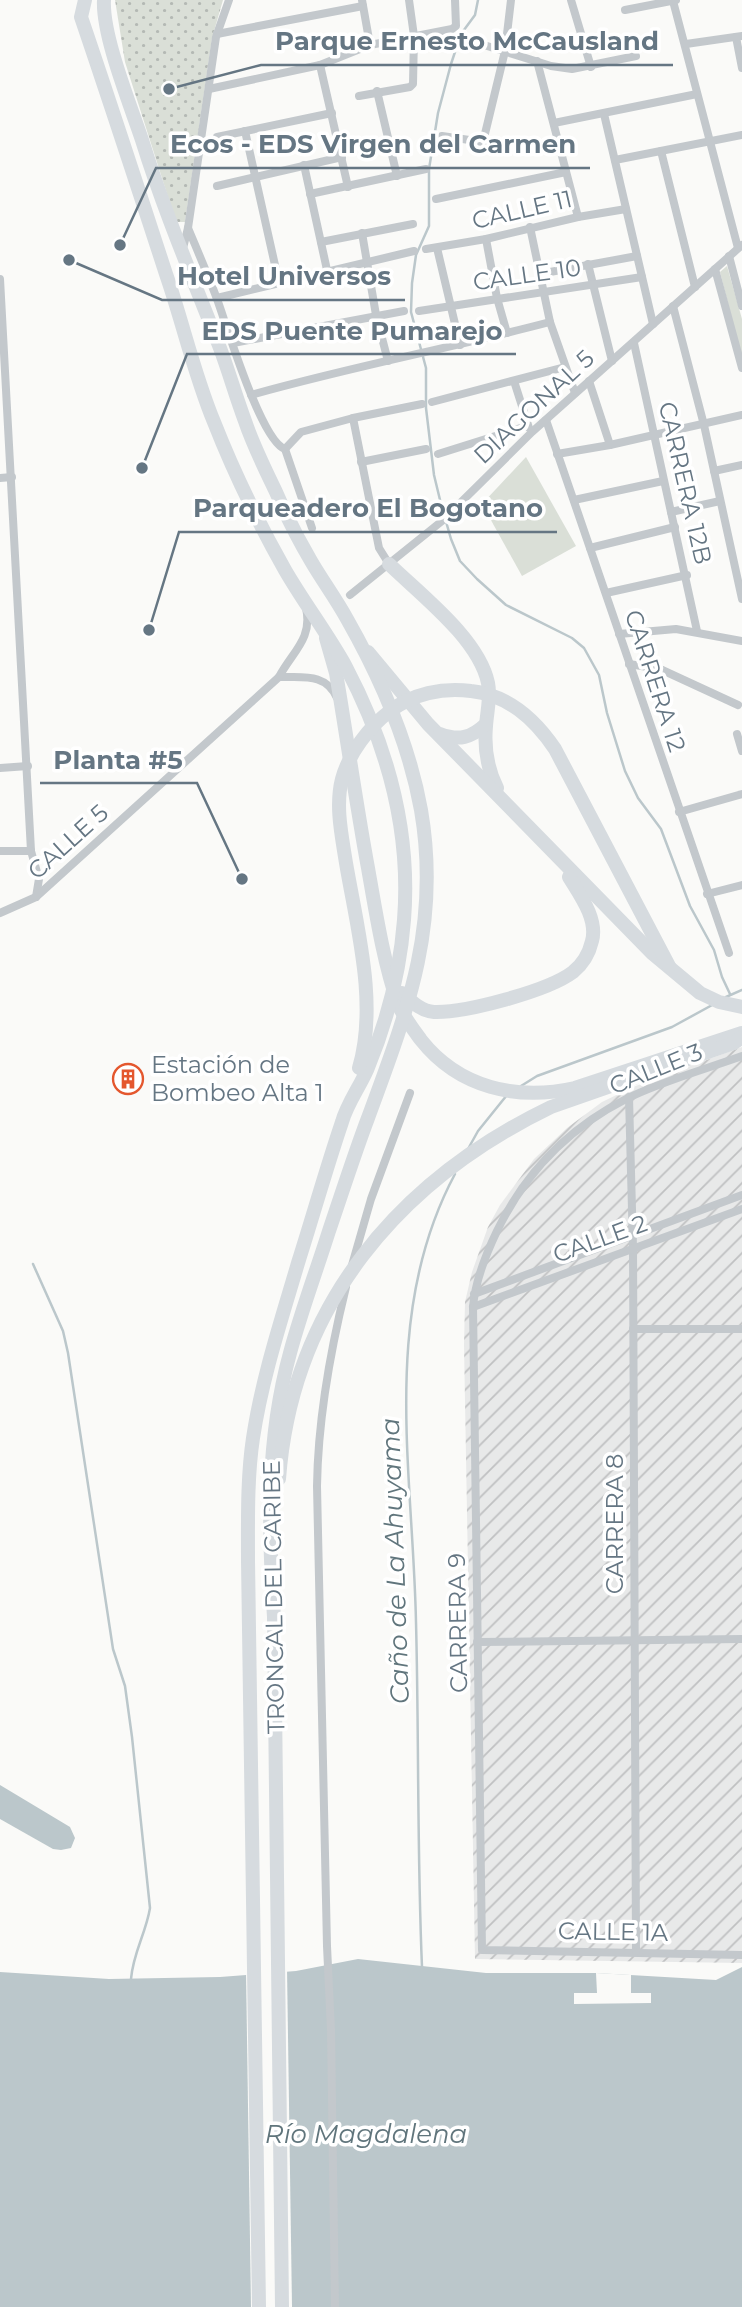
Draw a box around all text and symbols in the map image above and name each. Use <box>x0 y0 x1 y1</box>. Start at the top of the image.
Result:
callout: Parque Ernesto McCausland <box>261 18 673 65</box>
text: Parque Ernesto McCausland <box>275 25 659 57</box>
callout: Ecos - EDS Virgen del Carmen <box>156 121 590 168</box>
text: Ecos - EDS Virgen del Carmen <box>170 128 576 160</box>
street label: CALLE 11 <box>469 184 575 235</box>
callout: Hotel Universos <box>162 253 405 300</box>
street label: CALLE 10 <box>471 253 583 296</box>
text: Hotel Universos <box>177 260 391 292</box>
callout: EDS Puente Pumarejo <box>187 307 516 354</box>
text: EDS Puente Pumarejo <box>201 315 503 347</box>
street label: DIAGONAL 5 <box>468 344 600 470</box>
street label: CARRERA 12B <box>653 399 718 567</box>
callout: Parqueadero El Bogotano <box>179 485 557 532</box>
text: Parqueadero El Bogotano <box>193 492 543 524</box>
street label: CARRERA 12 <box>619 606 692 756</box>
callout: Planta #5 <box>40 736 197 783</box>
text: Planta #5 <box>53 744 183 776</box>
street label: CALLE 5 <box>22 798 114 885</box>
street label: CALLE 3 <box>605 1037 707 1100</box>
place label: Estación de Bombeo Alta 1 <box>151 1050 324 1107</box>
building icon: Estación de Bombeo Alta 1 <box>111 1062 145 1096</box>
street label: CALLE 2 <box>549 1208 651 1269</box>
water label: Caño de La Ahuyama <box>374 1417 416 1705</box>
street label: CARRERA 8 <box>600 1454 629 1594</box>
street label: TRONCAL DEL CARIBE <box>257 1460 290 1734</box>
street label: CARRERA 9 <box>442 1553 473 1693</box>
street label: CALLE 1A <box>558 1916 669 1947</box>
water label: Río Magdalena <box>265 2118 467 2150</box>

